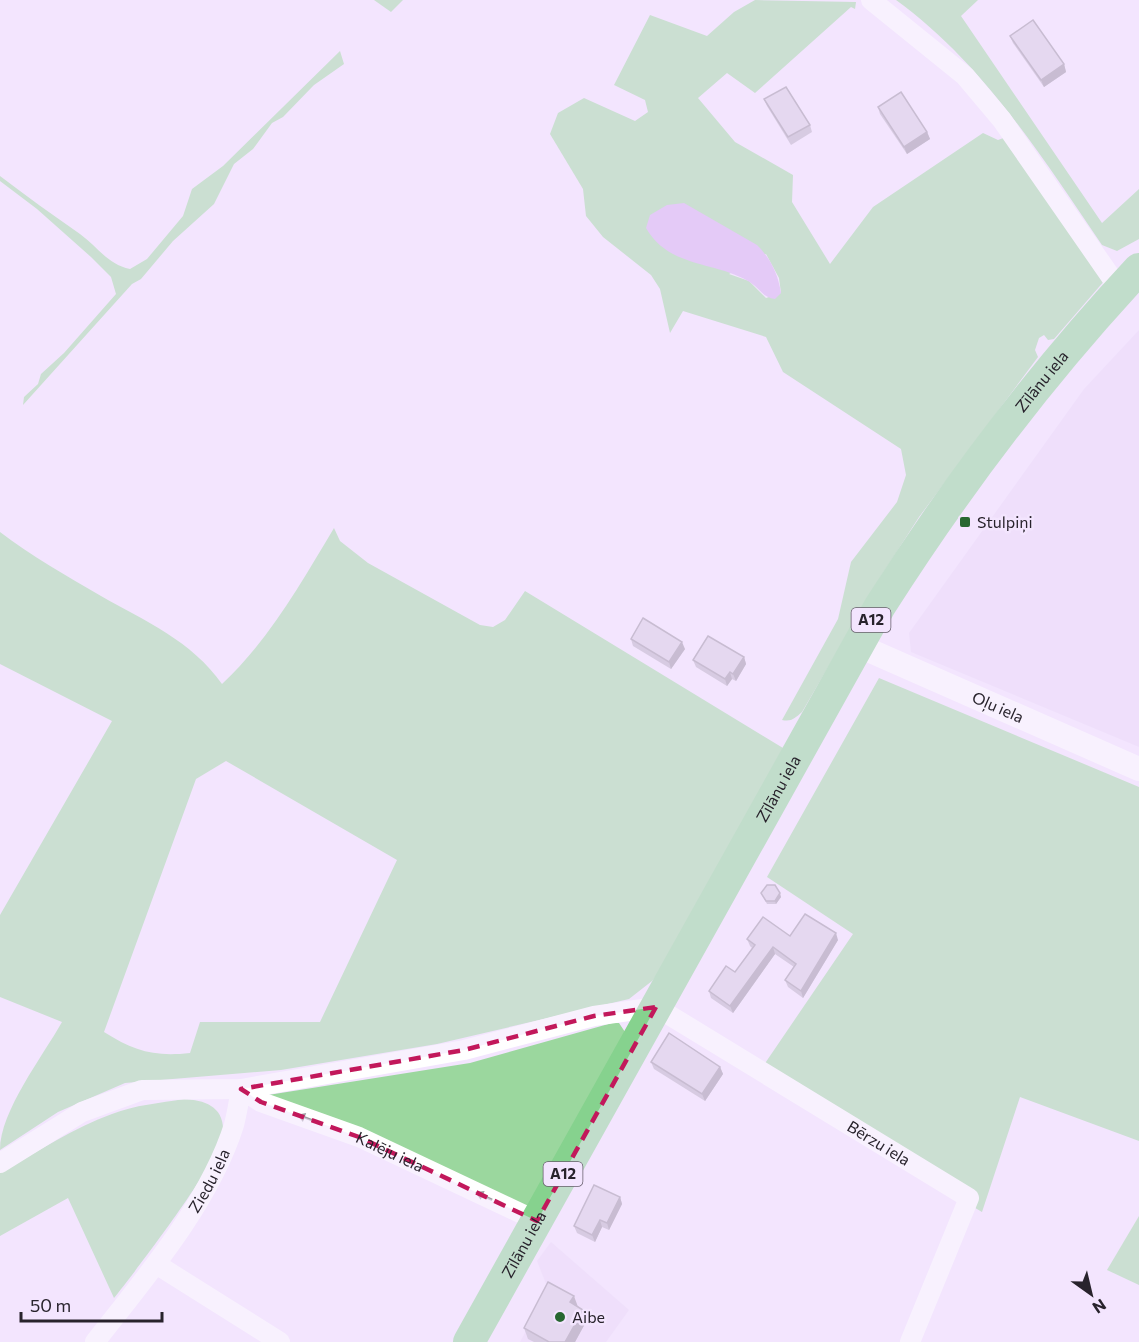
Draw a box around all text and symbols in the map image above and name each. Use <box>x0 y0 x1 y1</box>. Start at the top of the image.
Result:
street label: Zīlānu iela <box>1011 346 1072 415</box>
place label: Stulpiņi <box>977 512 1033 533</box>
marker: Stulpiņi <box>958 515 972 529</box>
road number: A12 <box>852 608 890 632</box>
street label: Oļu iela <box>970 687 1027 726</box>
street label: Zīlānu iela <box>751 752 804 825</box>
one-way arrow <box>297 1112 315 1122</box>
street label: Bērzu iela <box>844 1116 914 1169</box>
street label: Kalēju iela <box>353 1127 427 1175</box>
street label: Ziedu iela <box>184 1146 233 1216</box>
road number: A12 <box>544 1162 582 1186</box>
one-way arrow <box>476 1191 493 1200</box>
street label: Zīlānu iela <box>497 1207 549 1281</box>
north arrow <box>1061 1264 1121 1324</box>
scale bar <box>21 1285 162 1323</box>
text: 50 m <box>30 1294 71 1316</box>
text: N <box>1089 1296 1110 1318</box>
place label: Aibe <box>572 1307 605 1326</box>
marker: Aibe <box>553 1310 567 1324</box>

